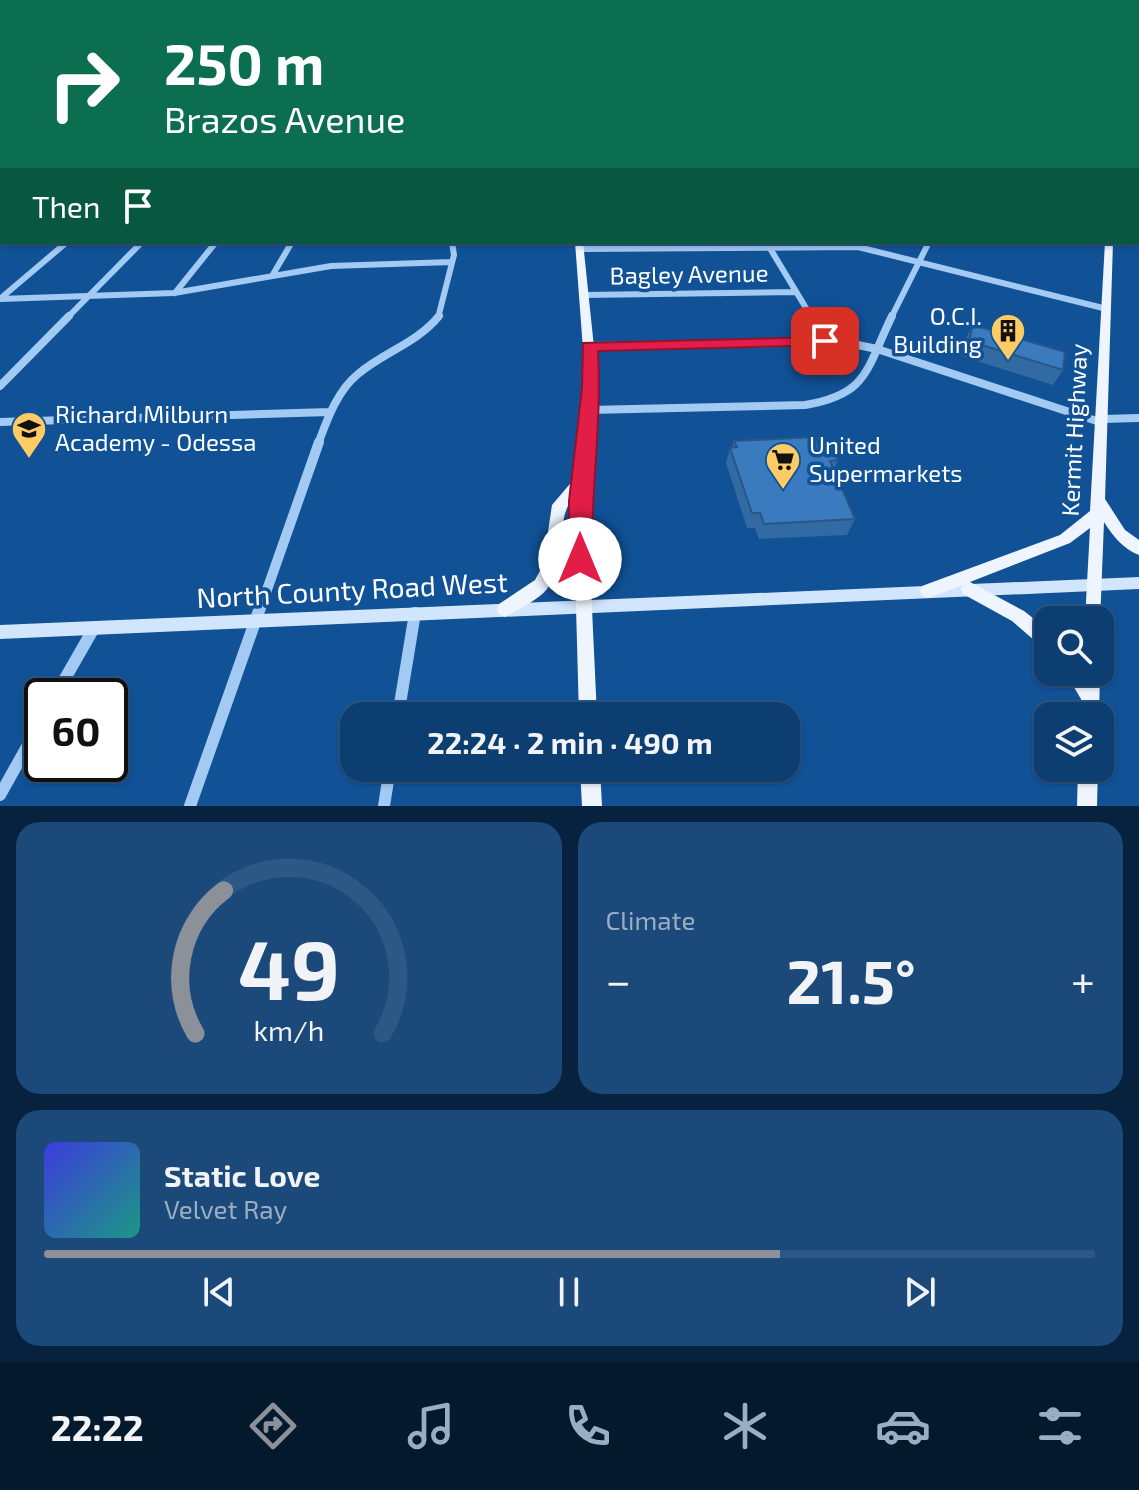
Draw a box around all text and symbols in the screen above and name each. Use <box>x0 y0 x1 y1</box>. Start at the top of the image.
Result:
text: 250 m <box>164 29 324 96</box>
icon: right <box>32 32 136 136</box>
text: Brazos Avenue <box>164 97 405 140</box>
icon: arrive <box>116 184 160 228</box>
text: Then <box>32 188 100 224</box>
street label: Bagley Avenue <box>609 258 769 289</box>
place label: O.C.I. Building <box>893 301 982 358</box>
pin <box>791 307 859 375</box>
building icon: O.C.I. Building <box>989 312 1027 362</box>
icon: arrive <box>803 319 847 363</box>
street label: Kermit Highway <box>1055 343 1093 517</box>
place label: Richard Milburn Academy - Odessa <box>55 399 256 456</box>
school or university icon: Richard Milburn Academy - Odessa <box>10 410 48 460</box>
place label: United Supermarkets <box>809 430 962 487</box>
supermarket icon: United Supermarkets <box>764 441 802 491</box>
position arrow <box>538 517 622 601</box>
street label: North County Road West <box>195 564 508 614</box>
map controls <box>1034 606 1114 782</box>
button: search <box>1034 606 1114 686</box>
speed limit sign: 60 <box>24 678 128 782</box>
button: layers <box>1034 702 1114 782</box>
text: 22:24 · 2 min · 490 m <box>427 724 713 760</box>
text: Climate <box>606 904 695 935</box>
text: 49 <box>238 917 340 1017</box>
text: 21.5° <box>786 944 916 1016</box>
text: − <box>606 953 631 1006</box>
text: + <box>1071 953 1095 1006</box>
text: km/h <box>253 1012 324 1047</box>
text: Static Love <box>164 1157 320 1193</box>
text: Velvet Ray <box>164 1193 287 1224</box>
icon: previous <box>197 1270 241 1314</box>
icon: pause <box>547 1270 591 1314</box>
icon: next <box>898 1270 942 1314</box>
icon: directions <box>245 1398 301 1454</box>
icon: music <box>403 1398 459 1454</box>
icon: phone <box>560 1398 616 1454</box>
icon: climate <box>717 1398 773 1454</box>
icon: car <box>875 1398 931 1454</box>
icon: filters <box>1032 1398 1088 1454</box>
text: 22:22 <box>51 1405 144 1448</box>

